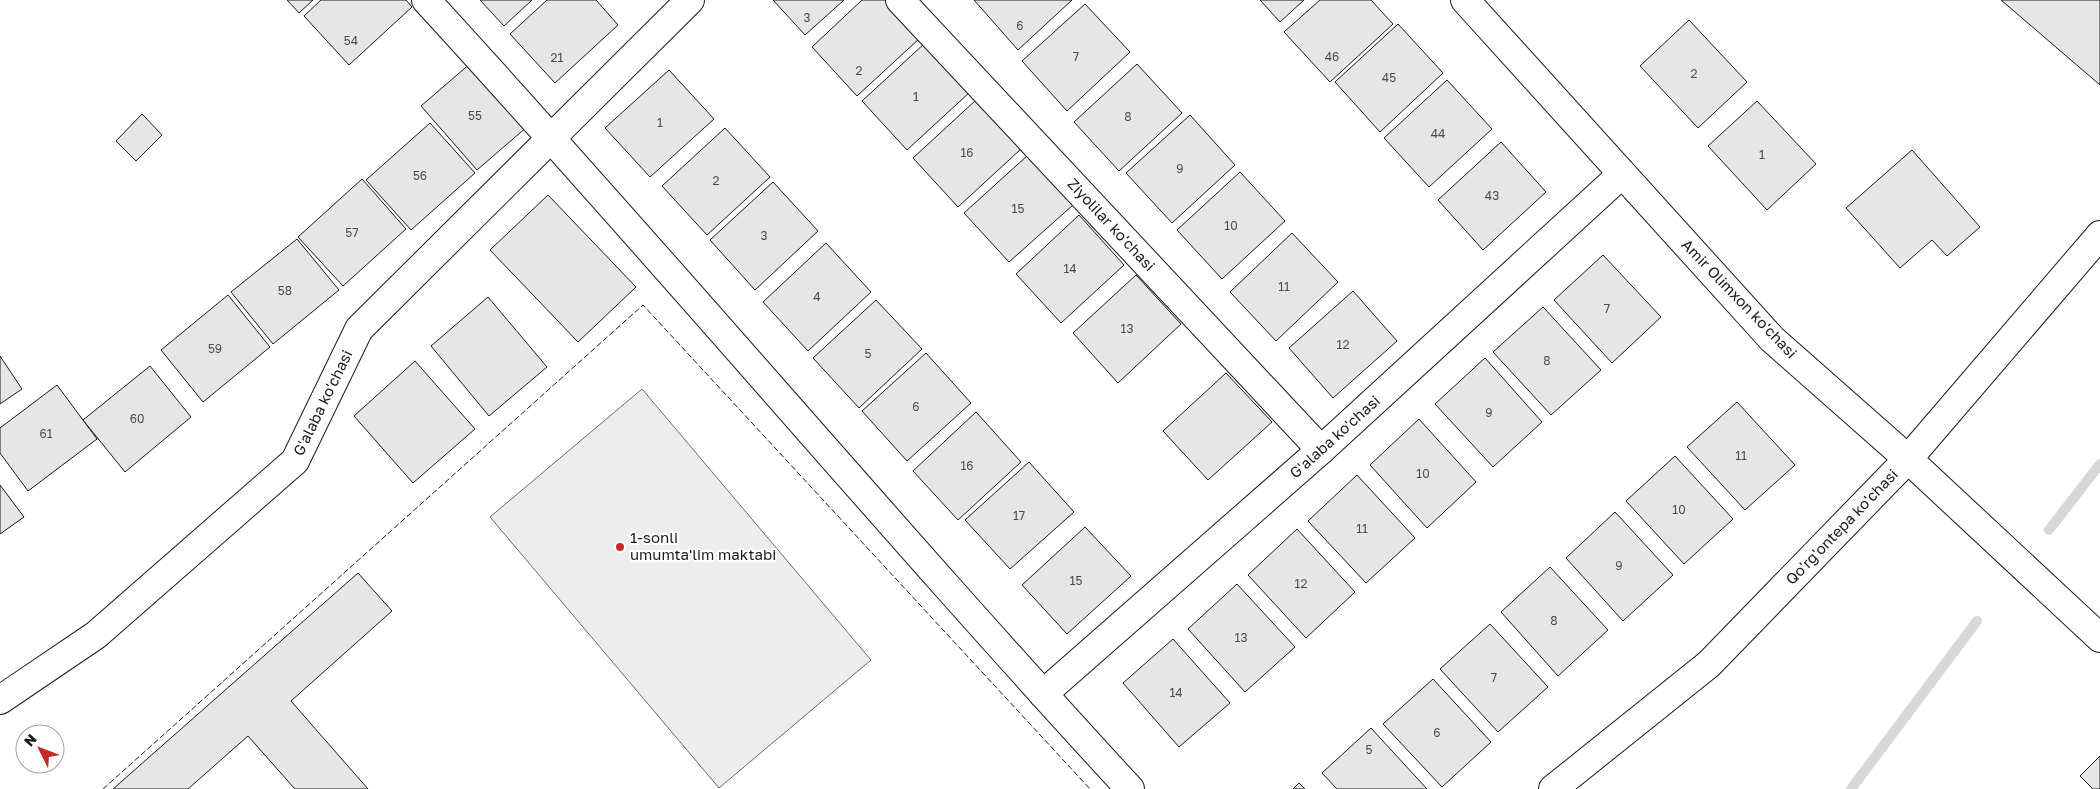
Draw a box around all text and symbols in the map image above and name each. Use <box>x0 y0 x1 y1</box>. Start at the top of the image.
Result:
house number: 3 <box>803 10 811 25</box>
house number: 6 <box>1016 18 1024 33</box>
house number: 54 <box>344 33 358 48</box>
house number: 7 <box>1073 49 1079 64</box>
house number: 46 <box>1325 49 1339 64</box>
house number: 21 <box>551 50 564 65</box>
house number: 2 <box>856 63 863 78</box>
house number: 2 <box>1691 66 1698 81</box>
house number: 45 <box>1382 70 1396 85</box>
house number: 1 <box>913 89 919 104</box>
house number: 55 <box>468 108 482 123</box>
house number: 8 <box>1124 109 1132 124</box>
house number: 1 <box>657 115 663 130</box>
house number: 44 <box>1431 126 1445 141</box>
house number: 16 <box>960 145 974 160</box>
house number: 1 <box>1759 147 1765 162</box>
house number: 9 <box>1176 161 1184 176</box>
house number: 56 <box>413 168 427 183</box>
house number: 2 <box>713 173 720 188</box>
street label: Ziyolilar ko'chasi <box>1064 174 1159 274</box>
house number: 43 <box>1485 188 1499 203</box>
house number: 15 <box>1012 201 1024 216</box>
house number: 10 <box>1224 218 1238 233</box>
house number: 57 <box>345 225 359 240</box>
house number: 3 <box>760 228 768 243</box>
street label: Amir Olimxon ko'chasi <box>1678 235 1801 361</box>
house number: 14 <box>1063 261 1077 276</box>
house number: 11 <box>1278 279 1290 294</box>
house number: 58 <box>278 283 292 298</box>
house number: 4 <box>813 289 821 304</box>
house number: 7 <box>1604 301 1610 316</box>
house number: 13 <box>1121 321 1133 336</box>
house number: 12 <box>1337 337 1349 352</box>
house number: 59 <box>208 341 222 356</box>
house number: 5 <box>865 346 872 361</box>
street label: G'alaba ko'chasi <box>289 347 355 458</box>
house number: 8 <box>1543 353 1551 368</box>
street label: G'alaba ko'chasi <box>1286 391 1383 481</box>
house number: 6 <box>912 399 920 414</box>
house number: 9 <box>1485 405 1493 420</box>
house number: 60 <box>130 411 144 426</box>
house number: 61 <box>39 426 53 441</box>
house number: 11 <box>1735 448 1747 463</box>
house number: 16 <box>960 458 974 473</box>
street label: Qo'rg'ontepa ko'chasi <box>1781 465 1901 588</box>
house number: 10 <box>1416 466 1430 481</box>
house number: 10 <box>1672 502 1686 517</box>
house number: 17 <box>1013 508 1025 523</box>
house number: 11 <box>1356 521 1368 536</box>
place label: 1-sonli umumta'lim maktabi <box>630 528 776 563</box>
marker: 1-sonli umumta'lim maktabi <box>614 541 626 553</box>
house number: 9 <box>1615 558 1623 573</box>
house number: 15 <box>1070 573 1082 588</box>
house number: 12 <box>1295 576 1307 591</box>
house number: 8 <box>1550 613 1558 628</box>
house number: 13 <box>1235 630 1247 645</box>
house number: 7 <box>1491 670 1497 685</box>
house number: 14 <box>1169 685 1183 700</box>
north arrow <box>15 724 65 774</box>
house number: 6 <box>1433 725 1441 740</box>
text: N <box>20 730 40 750</box>
house number: 5 <box>1366 742 1373 757</box>

